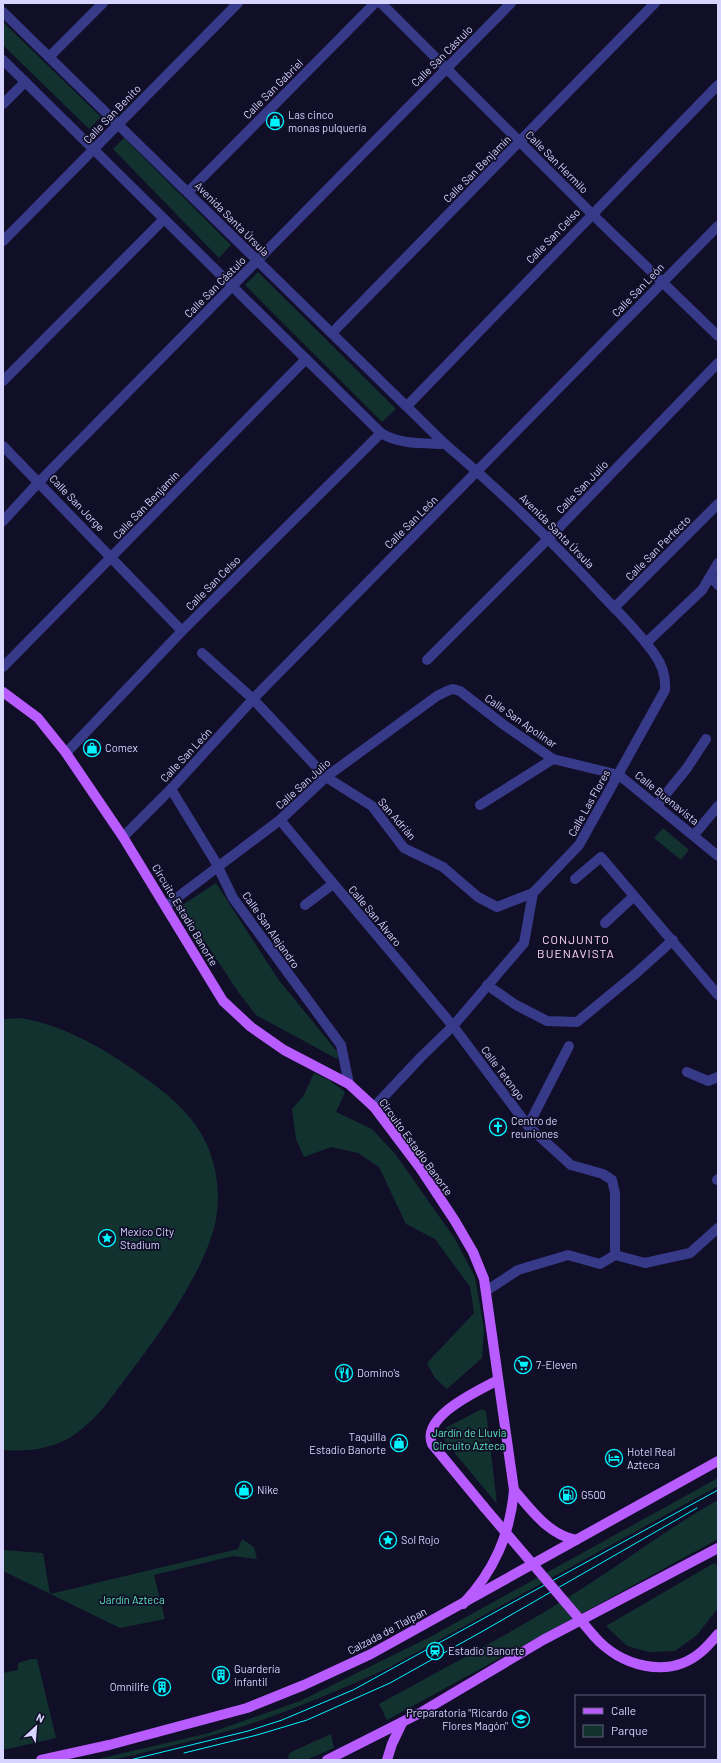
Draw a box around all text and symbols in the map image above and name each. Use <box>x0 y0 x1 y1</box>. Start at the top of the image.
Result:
street label: Calle San Cástulo <box>408 22 475 89</box>
street label: Calle San Gabriel <box>240 56 305 121</box>
street label: Calle San Benito <box>80 82 143 146</box>
place label: Las cinco monas pulquería <box>288 108 366 134</box>
shop icon: Las cinco monas pulquería <box>265 111 285 131</box>
street label: Calle San Hermilo <box>523 128 591 196</box>
street label: Calle San Benjamín <box>440 132 513 205</box>
street label: Avenida Santa Úrsula <box>192 179 272 259</box>
street label: Calle San Celso <box>523 205 582 266</box>
street label: Calle San Cástulo <box>181 253 248 320</box>
street label: Calle San León <box>609 260 666 319</box>
street label: Calle San Julio <box>553 457 610 516</box>
street label: Calle San Benjamín <box>110 468 182 541</box>
street label: Calle San Jorge <box>47 472 108 534</box>
street label: Avenida Santa Úrsula <box>517 491 597 571</box>
street label: Calle San León <box>382 492 440 551</box>
street label: Calle San Perfecto <box>622 512 693 583</box>
street label: Calle San Celso <box>183 553 243 613</box>
street label: Calle San Apolinar <box>483 691 560 750</box>
street label: Calle San León <box>157 725 214 784</box>
shop icon: Comex <box>82 738 102 758</box>
place label: Comex <box>105 741 138 754</box>
street label: Calle San Julio <box>273 756 333 812</box>
street label: Calle Las Flores <box>565 767 612 838</box>
street label: Calle Buenavista <box>633 768 702 827</box>
street label: San Adrián <box>376 795 419 842</box>
street label: Circuito Estadio Banorte <box>150 861 221 968</box>
street label: Calle San Álvaro <box>346 883 405 949</box>
street label: Calle San Alejandro <box>240 889 303 971</box>
district label: CONJUNTO BUENAVISTA <box>537 932 615 960</box>
street label: Calle Tetongo <box>479 1043 528 1102</box>
street label: Circuito Estadio Banorte <box>377 1096 456 1198</box>
place label: Centro de reuniones <box>511 1114 558 1140</box>
church icon: Centro de reuniones <box>488 1117 508 1137</box>
place label: Mexico City Stadium <box>120 1225 174 1251</box>
place icon: Mexico City Stadium <box>97 1228 117 1248</box>
supermarket icon: 7-Eleven <box>513 1355 533 1375</box>
place label: 7-Eleven <box>536 1358 577 1371</box>
restaurant icon: Domino's <box>334 1363 354 1383</box>
place label: Domino's <box>357 1366 400 1379</box>
park label: Jardín de Lluvia Circuito Azteca <box>432 1426 506 1452</box>
place label: Taquilla Estadio Banorte <box>309 1430 386 1456</box>
shop icon: Taquilla Estadio Banorte <box>389 1433 409 1453</box>
place label: Hotel Real Azteca <box>627 1445 675 1471</box>
hotel icon: Hotel Real Azteca <box>604 1448 624 1468</box>
shop icon: Nike <box>234 1480 254 1500</box>
place label: Nike <box>257 1483 279 1496</box>
fuel station icon: G500 <box>558 1485 578 1505</box>
place label: G500 <box>581 1488 606 1501</box>
place icon: Sol Rojo <box>378 1530 398 1550</box>
place label: Sol Rojo <box>401 1533 440 1546</box>
park label: Jardín Azteca <box>100 1593 165 1606</box>
street label: Calzada de Tlalpan <box>345 1604 429 1657</box>
station icon: Estadio Banorte <box>425 1641 445 1661</box>
place label: Estadio Banorte <box>448 1644 525 1657</box>
place label: Guardería infantil <box>234 1662 280 1688</box>
building icon: Guardería infantil <box>211 1665 231 1685</box>
building icon: Omnilife <box>152 1677 172 1697</box>
place label: Omnilife <box>110 1680 149 1693</box>
legend <box>575 1695 705 1747</box>
text: Calle <box>611 1703 636 1717</box>
place label: Preparatoria "Ricardo Flores Magón" <box>406 1706 508 1732</box>
north arrow <box>16 1707 56 1747</box>
school or university icon: Preparatoria "Ricardo Flores Magón" <box>511 1709 531 1729</box>
text: N <box>34 1710 47 1725</box>
text: Parque <box>611 1723 648 1737</box>

